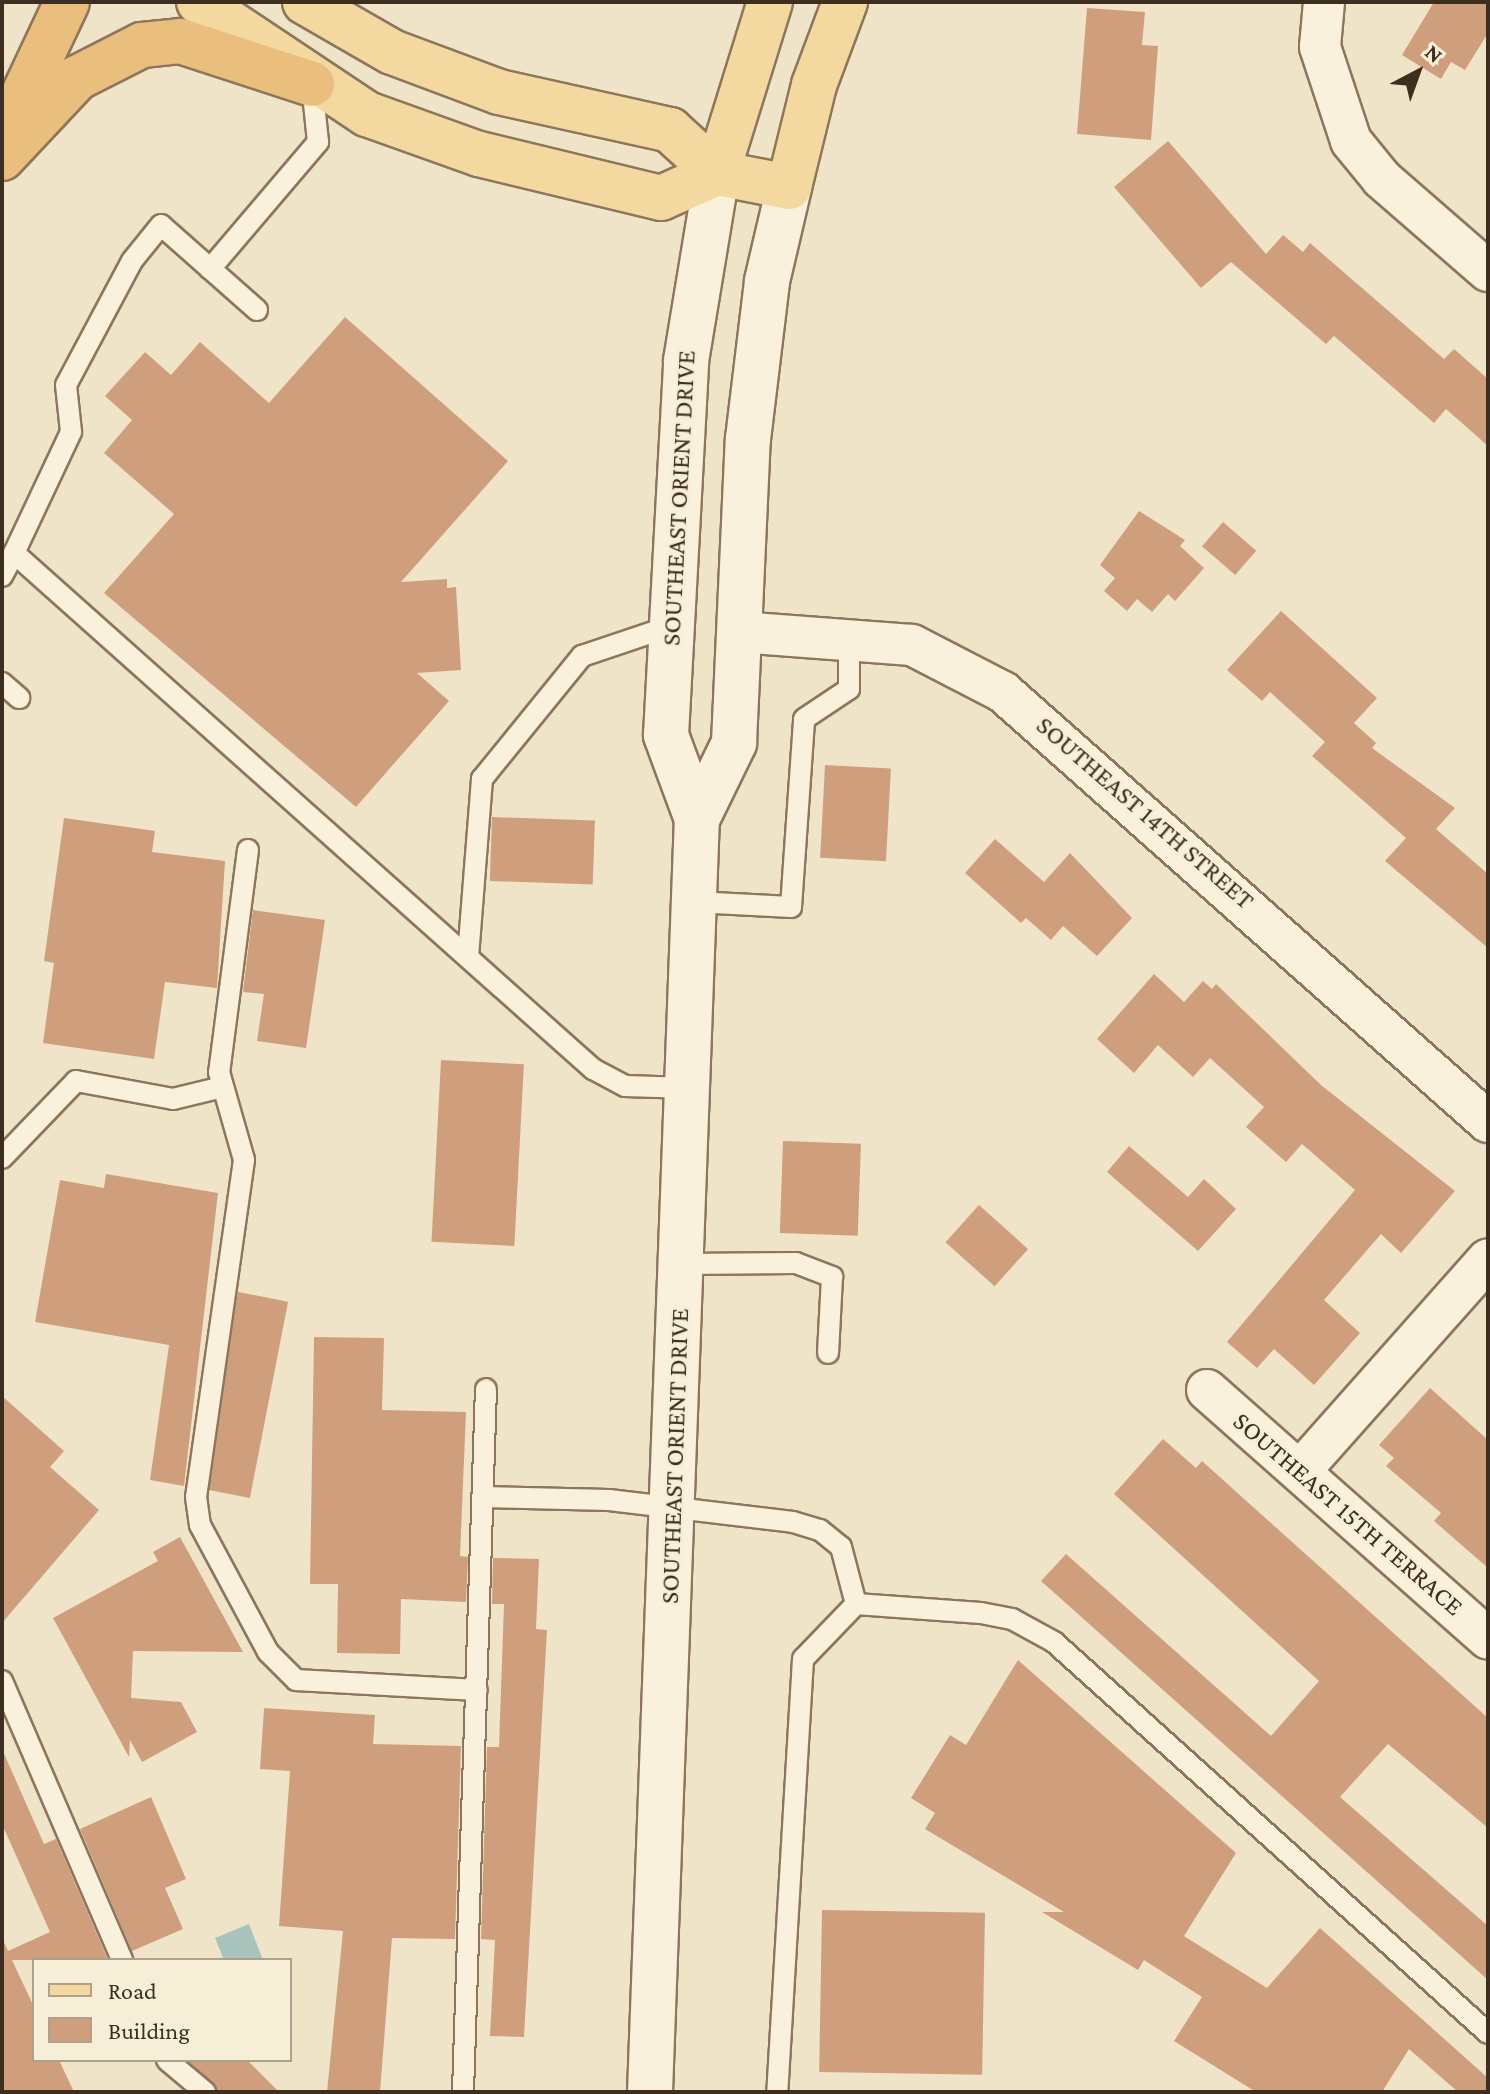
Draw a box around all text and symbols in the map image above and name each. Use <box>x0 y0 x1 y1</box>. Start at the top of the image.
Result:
north arrow <box>1378 32 1458 112</box>
text: N <box>1420 39 1448 68</box>
street label: SOUTHEAST ORIENT DRIVE <box>656 349 702 647</box>
street label: SOUTHEAST 14TH STREET <box>1030 710 1260 916</box>
street label: SOUTHEAST ORIENT DRIVE <box>654 1308 696 1604</box>
street label: SOUTHEAST 15TH TERRACE <box>1227 1406 1469 1622</box>
legend <box>32 1958 292 2062</box>
text: Road <box>108 1977 157 2004</box>
text: Building <box>108 2017 190 2044</box>

